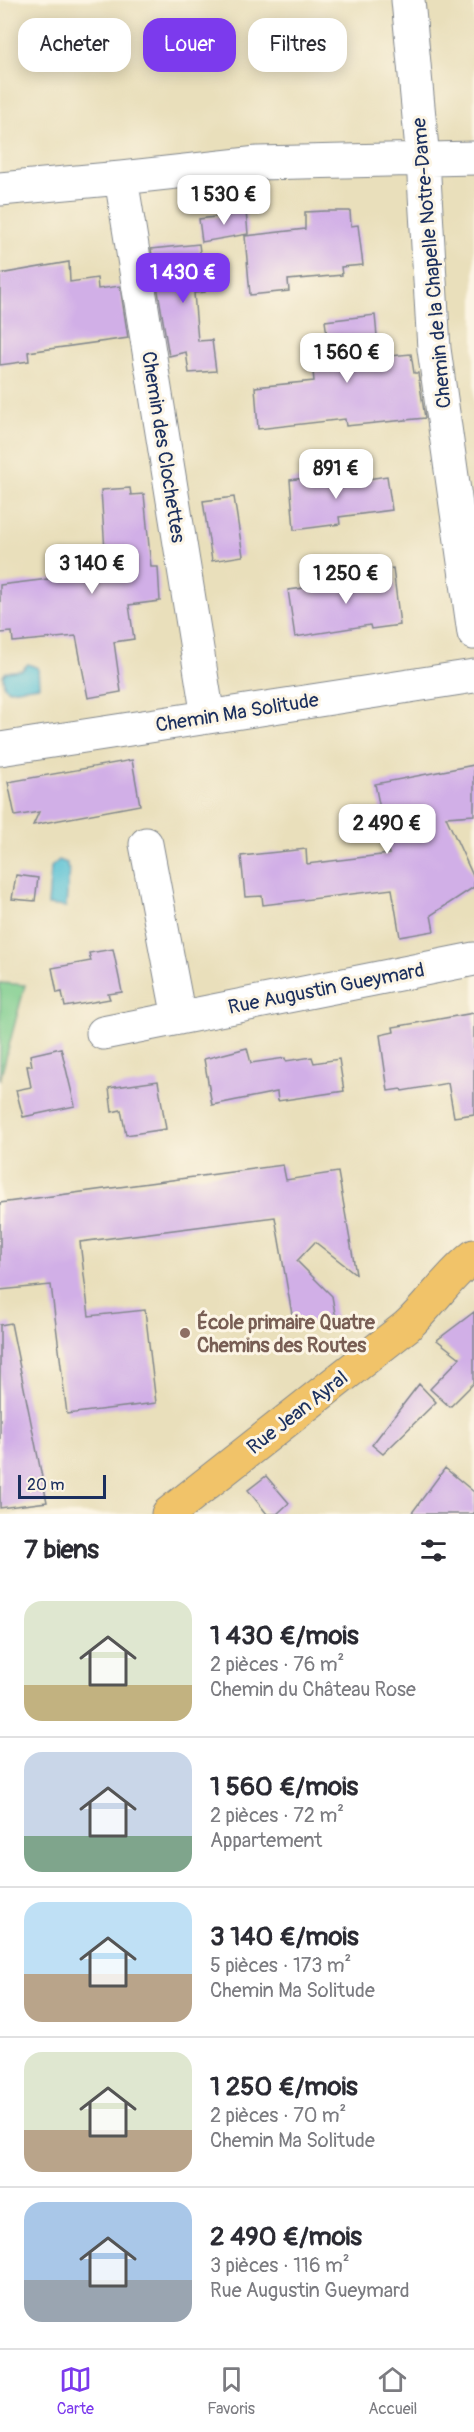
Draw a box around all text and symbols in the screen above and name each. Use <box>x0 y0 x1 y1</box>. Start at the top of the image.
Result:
chip: Acheter <box>18 18 131 72</box>
chip: Louer <box>143 18 236 72</box>
chip: Filtres <box>248 18 347 72</box>
street label: Chemin de la Chapelle Notre-Dame <box>406 116 457 409</box>
pin: 1 530 € <box>169 175 279 226</box>
text: 1 530 € <box>191 182 257 207</box>
pin: 1 430 € <box>128 253 238 304</box>
text: 1 430 € <box>150 260 216 285</box>
pin: 1 560 € <box>292 333 402 384</box>
text: 1 560 € <box>314 340 380 365</box>
street label: Chemin des Clochettes <box>136 350 191 545</box>
pin: 891 € <box>294 449 378 500</box>
text: 891 € <box>313 456 359 481</box>
pin: 3 140 € <box>37 544 147 595</box>
text: 3 140 € <box>59 551 125 576</box>
pin: 1 250 € <box>291 554 401 605</box>
text: 1 250 € <box>313 561 379 586</box>
street label: Chemin Ma Solitude <box>154 687 321 738</box>
pin: 2 490 € <box>332 804 442 855</box>
text: 2 490 € <box>353 811 421 836</box>
street label: Rue Augustin Gueymard <box>226 957 426 1020</box>
place label: École primaire Quatre Chemins des Routes <box>197 1310 376 1358</box>
marker: École primaire Quatre Chemins des Routes <box>178 1326 192 1340</box>
street label: Rue Jean Ayral <box>242 1365 353 1460</box>
scale bar <box>18 1472 106 1500</box>
text: 20 m <box>27 1475 65 1495</box>
text: 7 biens <box>24 1534 99 1566</box>
icon: filters <box>417 1534 450 1567</box>
text: 1 430 €/mois <box>210 1620 359 1652</box>
icon: home <box>72 1625 144 1697</box>
text: 2 pièces · 76 m² <box>210 1652 344 1677</box>
text: Chemin du Château Rose <box>210 1677 416 1702</box>
text: 1 560 €/mois <box>210 1771 358 1803</box>
icon: home <box>72 1776 144 1848</box>
text: 2 pièces · 72 m² <box>210 1803 344 1828</box>
text: Appartement <box>210 1828 322 1853</box>
text: 3 140 €/mois <box>210 1921 359 1953</box>
icon: home <box>72 1926 144 1998</box>
text: 5 pièces · 173 m² <box>210 1953 351 1978</box>
text: Chemin Ma Solitude <box>210 1978 375 2003</box>
text: 1 250 €/mois <box>210 2071 358 2103</box>
icon: home <box>72 2076 144 2148</box>
text: 2 pièces · 70 m² <box>210 2103 346 2128</box>
text: Chemin Ma Solitude <box>210 2128 375 2153</box>
text: 2 490 €/mois <box>210 2221 362 2253</box>
icon: home <box>72 2226 144 2298</box>
text: 3 pièces · 116 m² <box>210 2253 349 2278</box>
text: Rue Augustin Gueymard <box>210 2278 410 2303</box>
tab: Carte <box>57 2363 94 2419</box>
tab: Favoris <box>207 2363 255 2419</box>
tab: Accueil <box>368 2363 417 2419</box>

